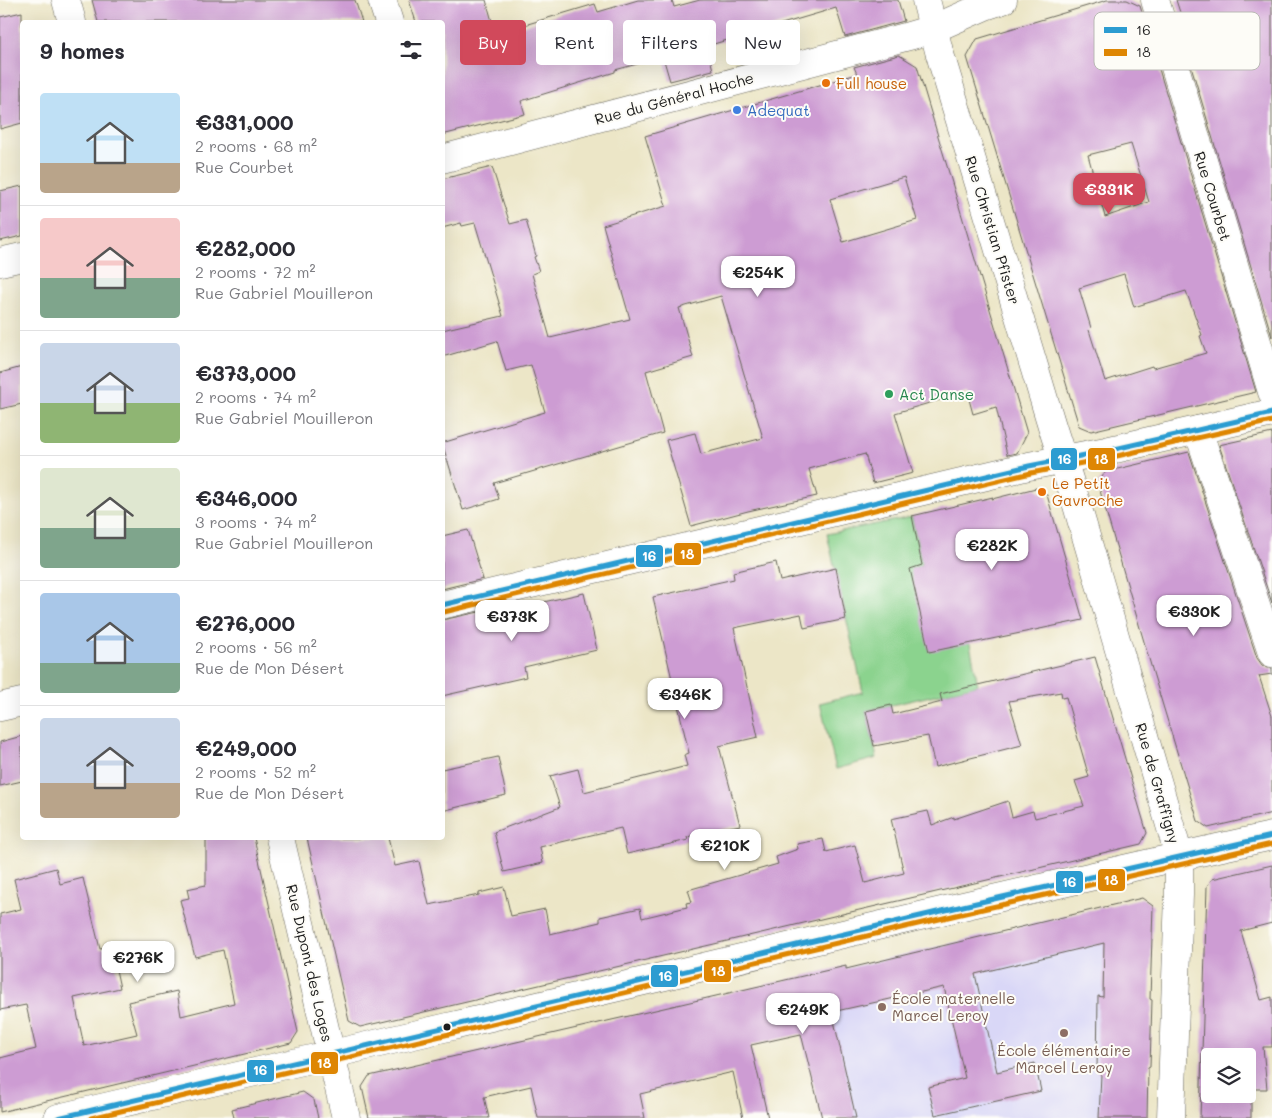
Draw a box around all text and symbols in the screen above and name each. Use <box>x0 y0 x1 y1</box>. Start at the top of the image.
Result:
legend <box>1094 12 1260 70</box>
chip: Buy <box>460 20 526 65</box>
chip: Rent <box>536 20 613 65</box>
chip: Filters <box>623 20 716 65</box>
chip: New <box>726 20 800 65</box>
text: 16 <box>1136 20 1151 39</box>
icon: filters <box>397 36 425 64</box>
text: 9 homes <box>40 37 125 64</box>
text: 18 <box>1136 42 1151 61</box>
street label: Rue du Général Hoche <box>592 67 756 129</box>
place label: Full house <box>836 73 907 93</box>
marker: Full house <box>820 77 832 89</box>
place label: Adequat <box>747 100 810 120</box>
marker: Adequat <box>731 104 743 116</box>
text: €331,000 <box>195 108 294 135</box>
icon: home <box>80 113 140 173</box>
text: 2 rooms · 68 m² <box>195 135 317 156</box>
street label: Rue Courbet <box>1190 149 1236 243</box>
street label: Rue Christian Pfister <box>961 153 1025 307</box>
text: Rue Courbet <box>195 156 294 177</box>
pin: €331K <box>1074 172 1144 215</box>
text: €331K <box>1084 178 1134 199</box>
text: €282,000 <box>195 234 296 261</box>
icon: home <box>80 238 140 298</box>
pin: €254K <box>723 256 793 298</box>
text: 2 rooms · 72 m² <box>195 261 316 282</box>
text: €254K <box>732 261 784 282</box>
text: Rue Gabriel Mouilleron <box>195 282 373 303</box>
text: €373,000 <box>195 359 296 386</box>
icon: home <box>80 363 140 423</box>
place label: Act Danse <box>899 384 974 404</box>
text: 2 rooms · 74 m² <box>195 386 316 407</box>
marker: Act Danse <box>883 388 895 400</box>
text: Rue Gabriel Mouilleron <box>195 407 373 428</box>
line badge: 16 <box>1050 447 1078 471</box>
line badge: 18 <box>1087 447 1116 471</box>
text: 16 <box>1057 449 1071 468</box>
text: 18 <box>1094 449 1109 468</box>
place label: Le Petit Gavroche <box>1052 473 1123 510</box>
text: €346,000 <box>195 484 298 511</box>
marker: Le Petit Gavroche <box>1036 486 1048 498</box>
icon: home <box>80 488 140 548</box>
text: 3 rooms · 74 m² <box>195 511 316 532</box>
pin: €282K <box>957 528 1027 571</box>
text: Rue Gabriel Mouilleron <box>195 532 373 553</box>
text: €282K <box>966 534 1018 555</box>
line badge: 18 <box>673 542 702 566</box>
line badge: 16 <box>635 544 664 568</box>
text: 18 <box>680 544 695 563</box>
text: 16 <box>642 546 656 565</box>
pin: €330K <box>1159 594 1229 637</box>
pin: €373K <box>477 600 547 642</box>
text: €330K <box>1168 600 1221 621</box>
text: €373K <box>486 605 538 626</box>
text: €276,000 <box>195 609 295 636</box>
icon: home <box>80 613 140 673</box>
text: 2 rooms · 56 m² <box>195 636 317 657</box>
text: Rue de Mon Désert <box>195 657 344 678</box>
pin: €346K <box>650 678 720 720</box>
text: €346K <box>659 683 711 704</box>
street label: Rue de Graffigny <box>1131 720 1185 846</box>
text: €249,000 <box>195 734 297 761</box>
icon: home <box>80 738 140 798</box>
text: 2 rooms · 52 m² <box>195 761 316 782</box>
text: Rue de Mon Désert <box>195 782 344 803</box>
pin: €210K <box>690 828 760 871</box>
text: €210K <box>700 834 750 855</box>
line badge: 18 <box>1097 868 1126 892</box>
line badge: 16 <box>1055 870 1084 894</box>
text: 18 <box>1104 870 1119 889</box>
text: 16 <box>1062 872 1076 891</box>
street label: Rue Dupont des Loges <box>282 882 338 1044</box>
pin: €276K <box>103 940 173 983</box>
text: €276K <box>112 946 164 967</box>
line badge: 18 <box>703 959 732 983</box>
text: 18 <box>711 961 726 980</box>
line badge: 16 <box>650 964 679 988</box>
text: 16 <box>658 966 672 985</box>
place label: École maternelle Marcel Leroy <box>892 988 1015 1025</box>
pin: €249K <box>768 992 838 1035</box>
text: €249K <box>777 998 829 1019</box>
marker: École maternelle Marcel Leroy <box>876 1001 888 1013</box>
unlabelled marker <box>442 1022 452 1032</box>
marker: École élémentaire Marcel Leroy <box>1058 1027 1070 1039</box>
place label: École élémentaire Marcel Leroy <box>997 1040 1131 1077</box>
map controls <box>1201 1048 1256 1103</box>
button: layers <box>1201 1048 1256 1103</box>
line badge: 18 <box>310 1051 339 1075</box>
text: 18 <box>317 1053 332 1072</box>
line badge: 16 <box>246 1059 275 1083</box>
text: 16 <box>253 1060 267 1079</box>

